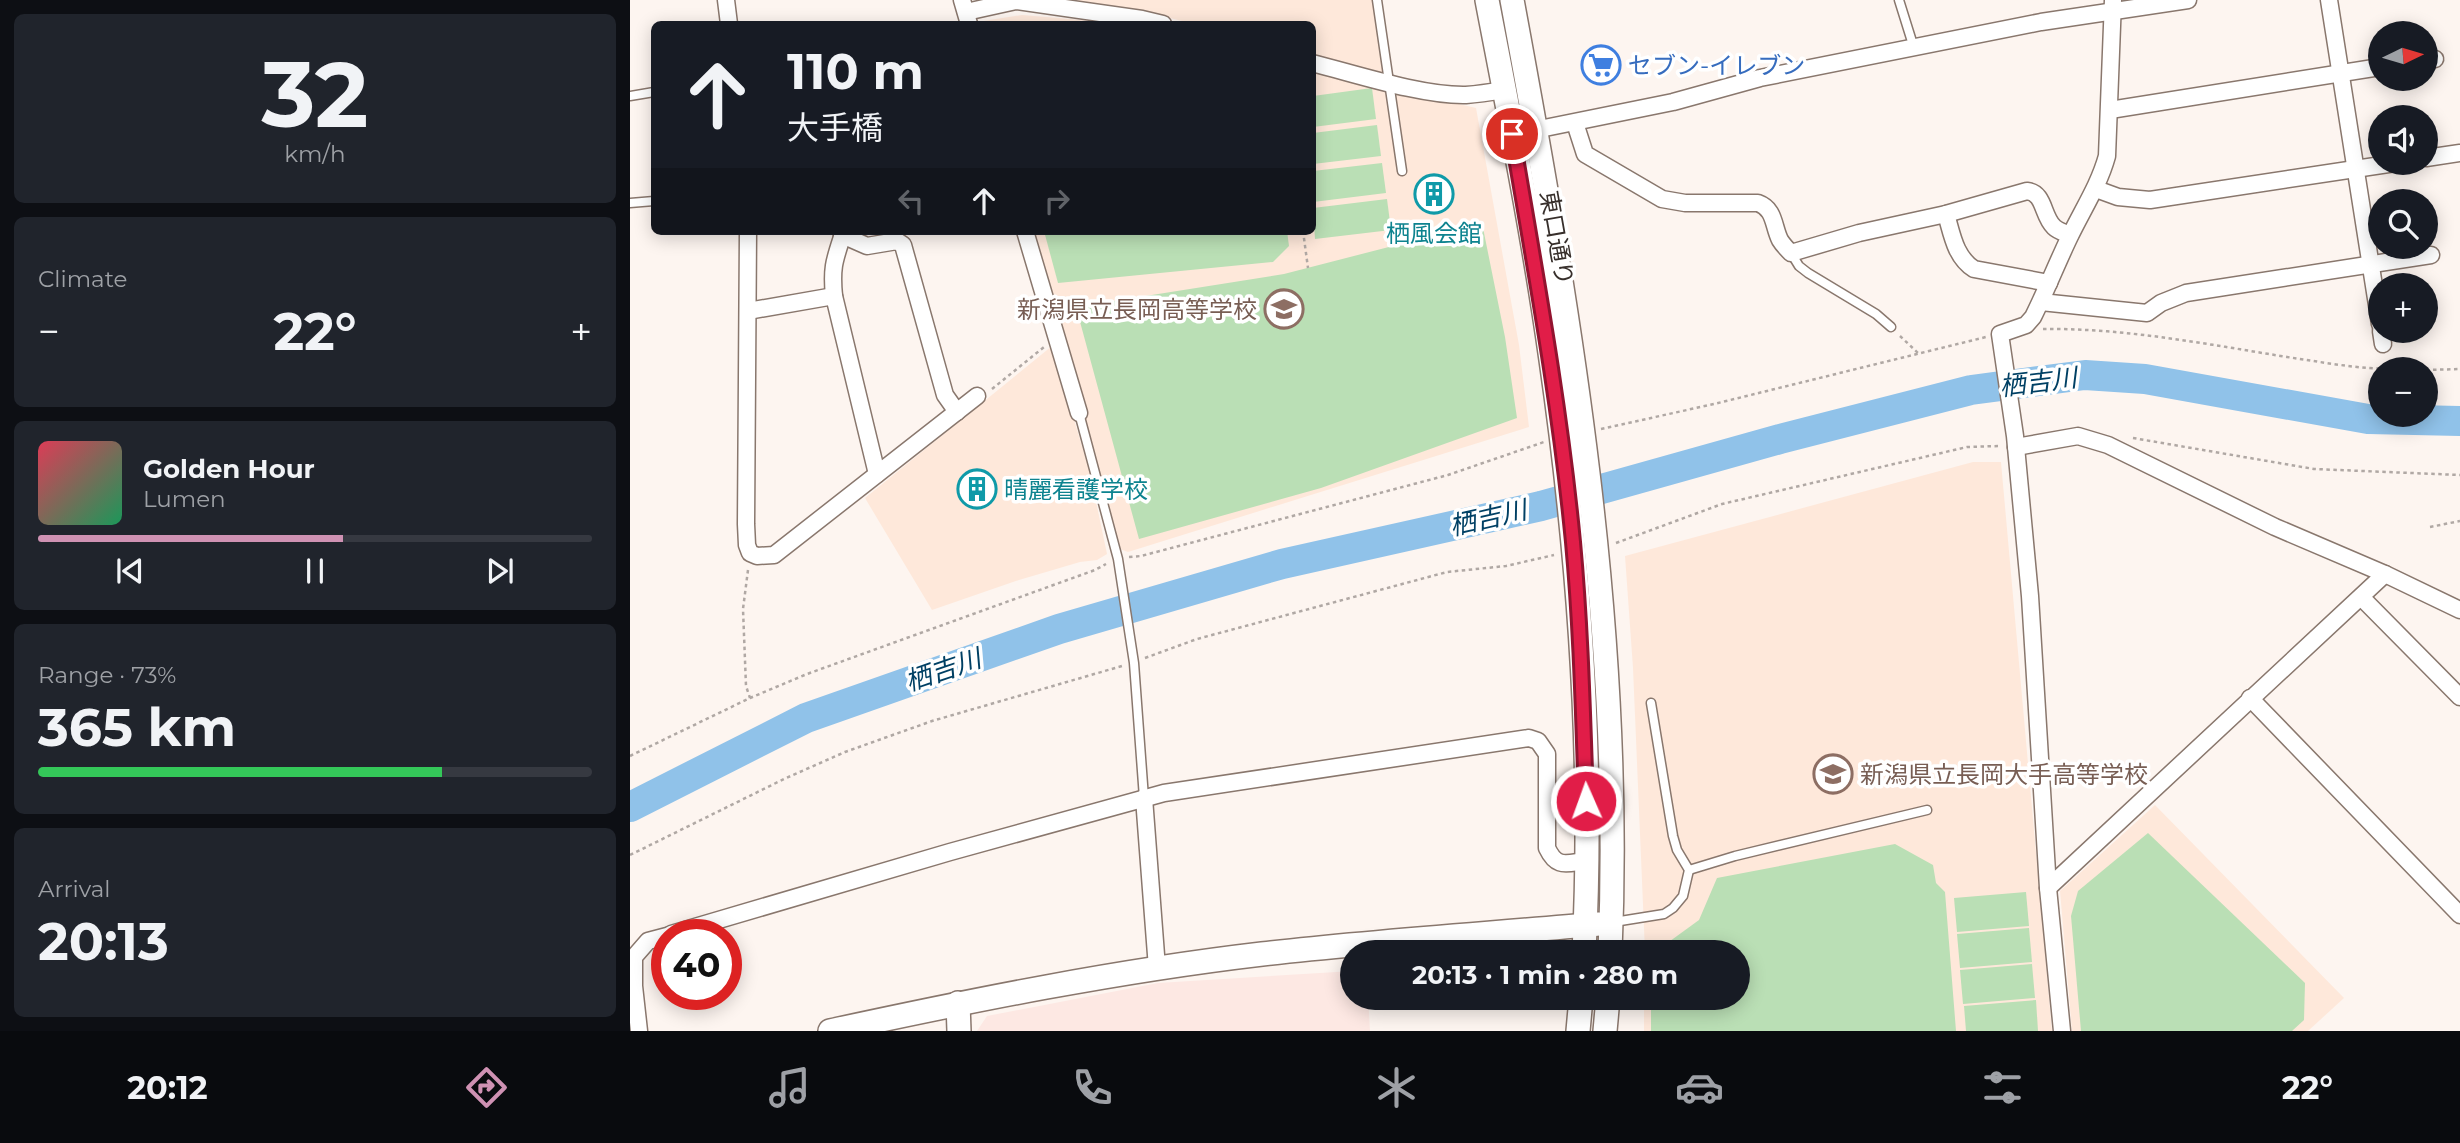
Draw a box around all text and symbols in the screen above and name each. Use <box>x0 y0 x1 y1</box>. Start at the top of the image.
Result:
north arrow <box>2368 21 2438 91</box>
map controls <box>2368 21 2438 427</box>
text: 32 <box>261 39 369 150</box>
text: 110 m <box>787 42 924 101</box>
supermarket icon: セブン-イレブン <box>1580 44 1622 86</box>
icon: ahead <box>672 49 763 140</box>
place label: セブン-イレブン <box>1628 51 1805 80</box>
pin <box>1482 104 1542 164</box>
button: sound <box>2368 105 2438 175</box>
text: 大手橋 <box>787 108 883 147</box>
icon: arrive <box>1493 115 1531 153</box>
text: km/h <box>284 140 346 168</box>
building icon: 栖風会館 <box>1413 173 1455 215</box>
icon: left <box>892 182 930 220</box>
icon: ahead <box>965 182 1003 220</box>
icon: right <box>1038 182 1076 220</box>
street label: 東口通り <box>1534 188 1580 288</box>
button: search <box>2368 189 2438 259</box>
place label: 栖風会館 <box>1386 219 1482 248</box>
text: Climate <box>38 265 127 293</box>
button: + <box>2368 273 2438 343</box>
school or university icon: 新潟県立長岡高等学校 <box>1263 288 1305 330</box>
place label: 新潟県立長岡高等学校 <box>1017 295 1257 324</box>
text: 22° <box>273 300 357 363</box>
text: − <box>38 308 60 355</box>
text: + <box>570 308 592 355</box>
button: − <box>2368 357 2438 427</box>
water label: 栖吉川 <box>1997 361 2082 403</box>
text: Golden Hour <box>143 453 315 485</box>
building icon: 晴麗看護学校 <box>956 468 998 510</box>
place label: 晴麗看護学校 <box>1004 475 1148 504</box>
text: Lumen <box>143 485 226 513</box>
water label: 栖吉川 <box>1446 493 1533 542</box>
icon: previous <box>111 552 149 590</box>
icon: pause <box>296 552 334 590</box>
icon: next <box>481 552 519 590</box>
water label: 栖吉川 <box>901 641 988 698</box>
text: Range · 73% <box>38 661 176 689</box>
text: 365 km <box>38 696 236 759</box>
school or university icon: 新潟県立長岡大手高等学校 <box>1812 753 1854 795</box>
place label: 新潟県立長岡大手高等学校 <box>1860 760 2148 789</box>
position arrow <box>1549 764 1623 838</box>
text: Arrival <box>38 875 111 903</box>
text: 20:13 <box>38 910 169 973</box>
speed limit sign: 40 <box>651 919 742 1010</box>
text: 20:13 · 1 min · 280 m <box>1412 959 1678 991</box>
icon: directions <box>462 1063 511 1112</box>
icon: music <box>765 1063 814 1112</box>
icon: phone <box>1068 1063 1117 1112</box>
icon: climate <box>1372 1063 1421 1112</box>
icon: car <box>1675 1063 1724 1112</box>
icon: filters <box>1978 1063 2027 1112</box>
text: 20:12 <box>127 1068 208 1107</box>
text: 22° <box>2282 1068 2333 1107</box>

